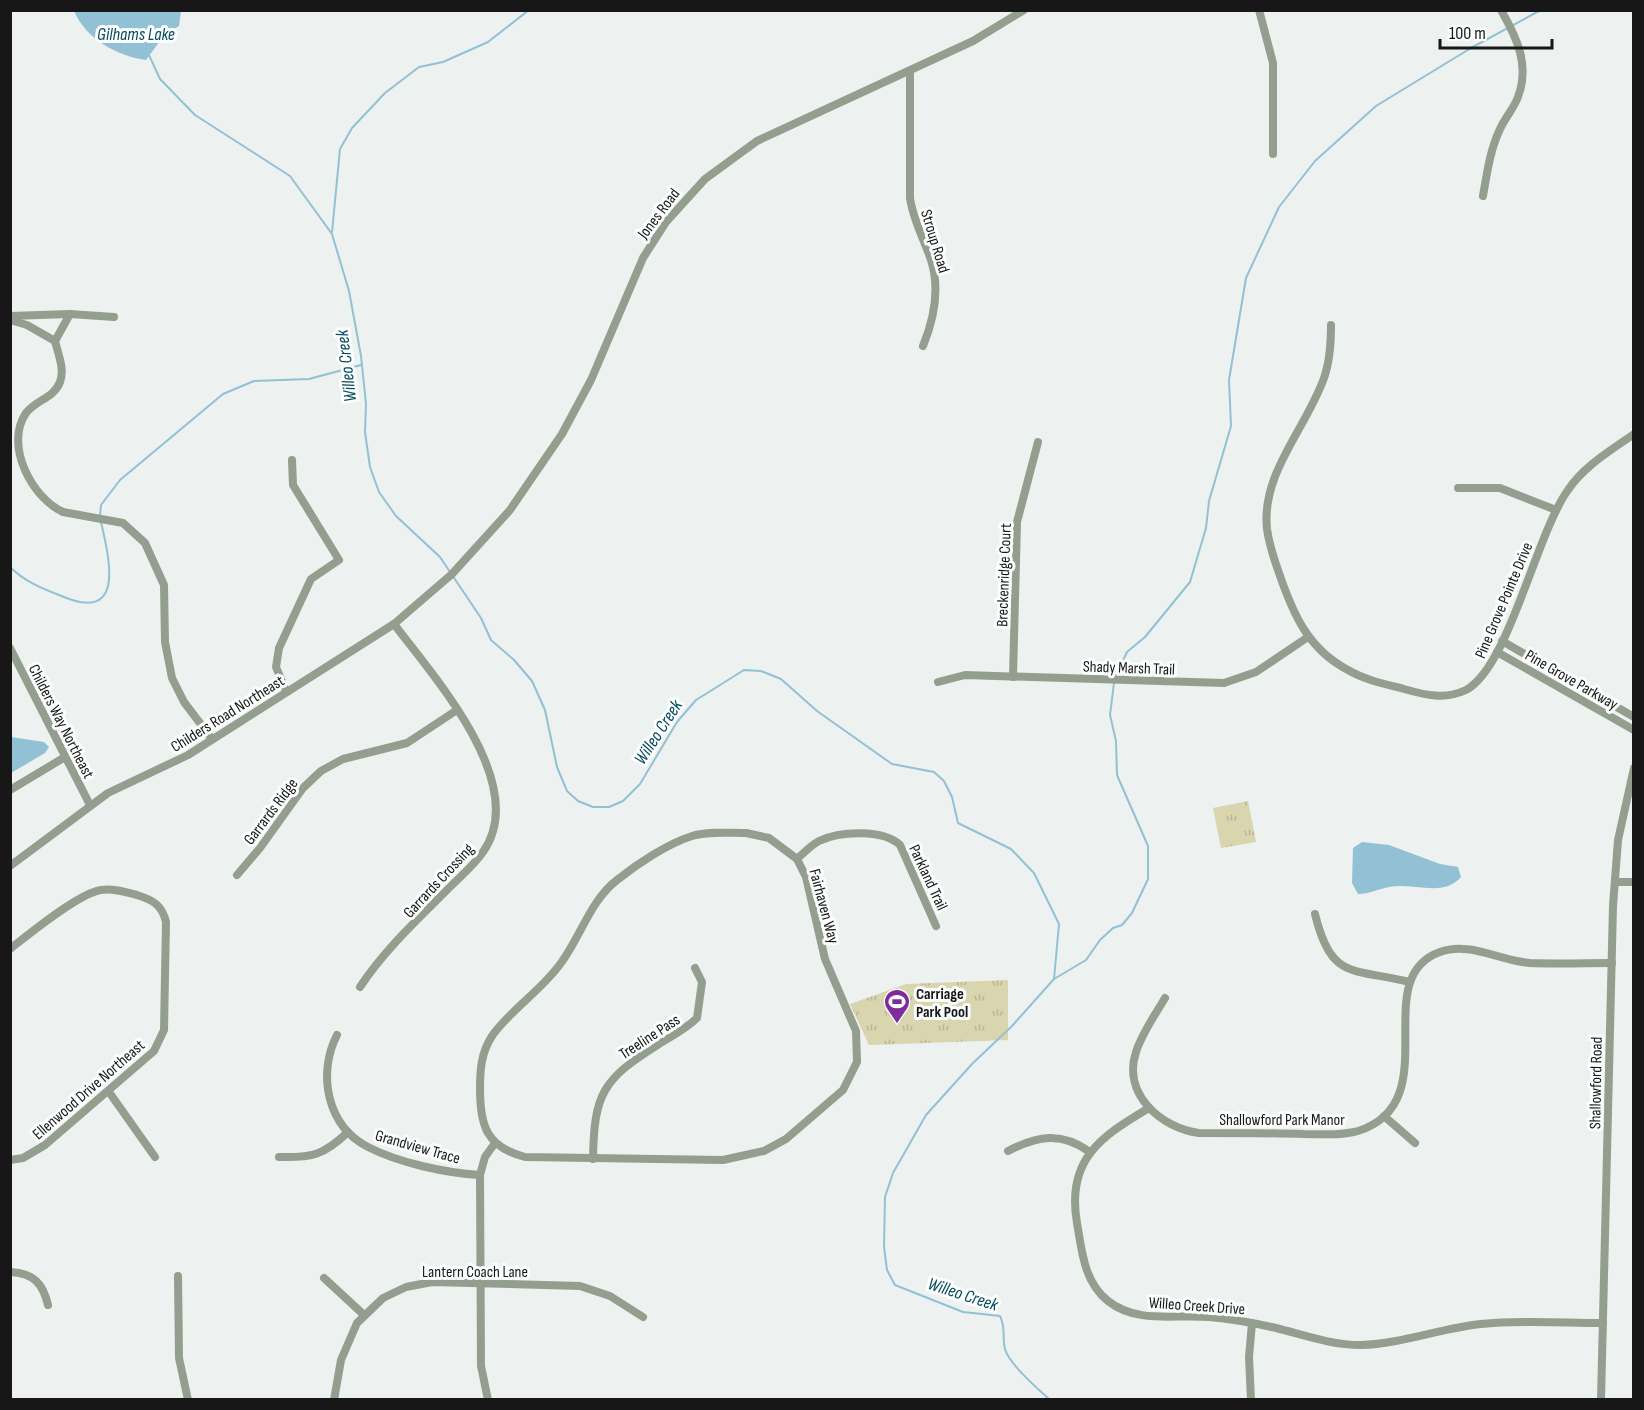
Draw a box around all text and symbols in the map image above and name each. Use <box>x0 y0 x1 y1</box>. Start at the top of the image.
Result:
scale bar <box>1440 12 1552 50</box>
text: 100 m <box>1449 23 1486 44</box>
water label: Gilhams Lake <box>97 24 175 45</box>
street label: Jones Road <box>634 185 684 244</box>
street label: Stroup Road <box>916 207 953 275</box>
water label: Willeo Creek <box>332 327 361 403</box>
street label: Breckenridge Court <box>993 523 1016 627</box>
street label: Pine Grove Pointe Drive <box>1471 540 1537 662</box>
street label: Pine Grove Parkway <box>1522 646 1621 714</box>
street label: Shady Marsh Trail <box>1083 657 1175 680</box>
street label: Childers Way Northeast <box>24 661 98 782</box>
street label: Childers Road Northeast <box>168 672 288 757</box>
water label: Willeo Creek <box>630 695 688 768</box>
street label: Garrards Ridge <box>240 775 302 849</box>
street label: Garrards Crossing <box>400 840 478 922</box>
street label: Parkland Trail <box>904 842 951 914</box>
street label: Fairhaven Way <box>804 867 843 946</box>
place label: Carriage Park Pool <box>916 985 968 1022</box>
sports icon: Carriage Park Pool <box>882 987 912 1025</box>
street label: Treeline Pass <box>616 1010 684 1064</box>
street label: Ellenwood Drive Northeast <box>29 1036 149 1144</box>
street label: Shallowford Road <box>1586 1037 1607 1129</box>
street label: Shallowford Park Manor <box>1219 1111 1345 1130</box>
street label: Grandview Trace <box>373 1126 462 1169</box>
street label: Lantern Coach Lane <box>422 1263 528 1282</box>
water label: Willeo Creek <box>925 1273 1002 1316</box>
street label: Willeo Creek Drive <box>1148 1294 1246 1319</box>

